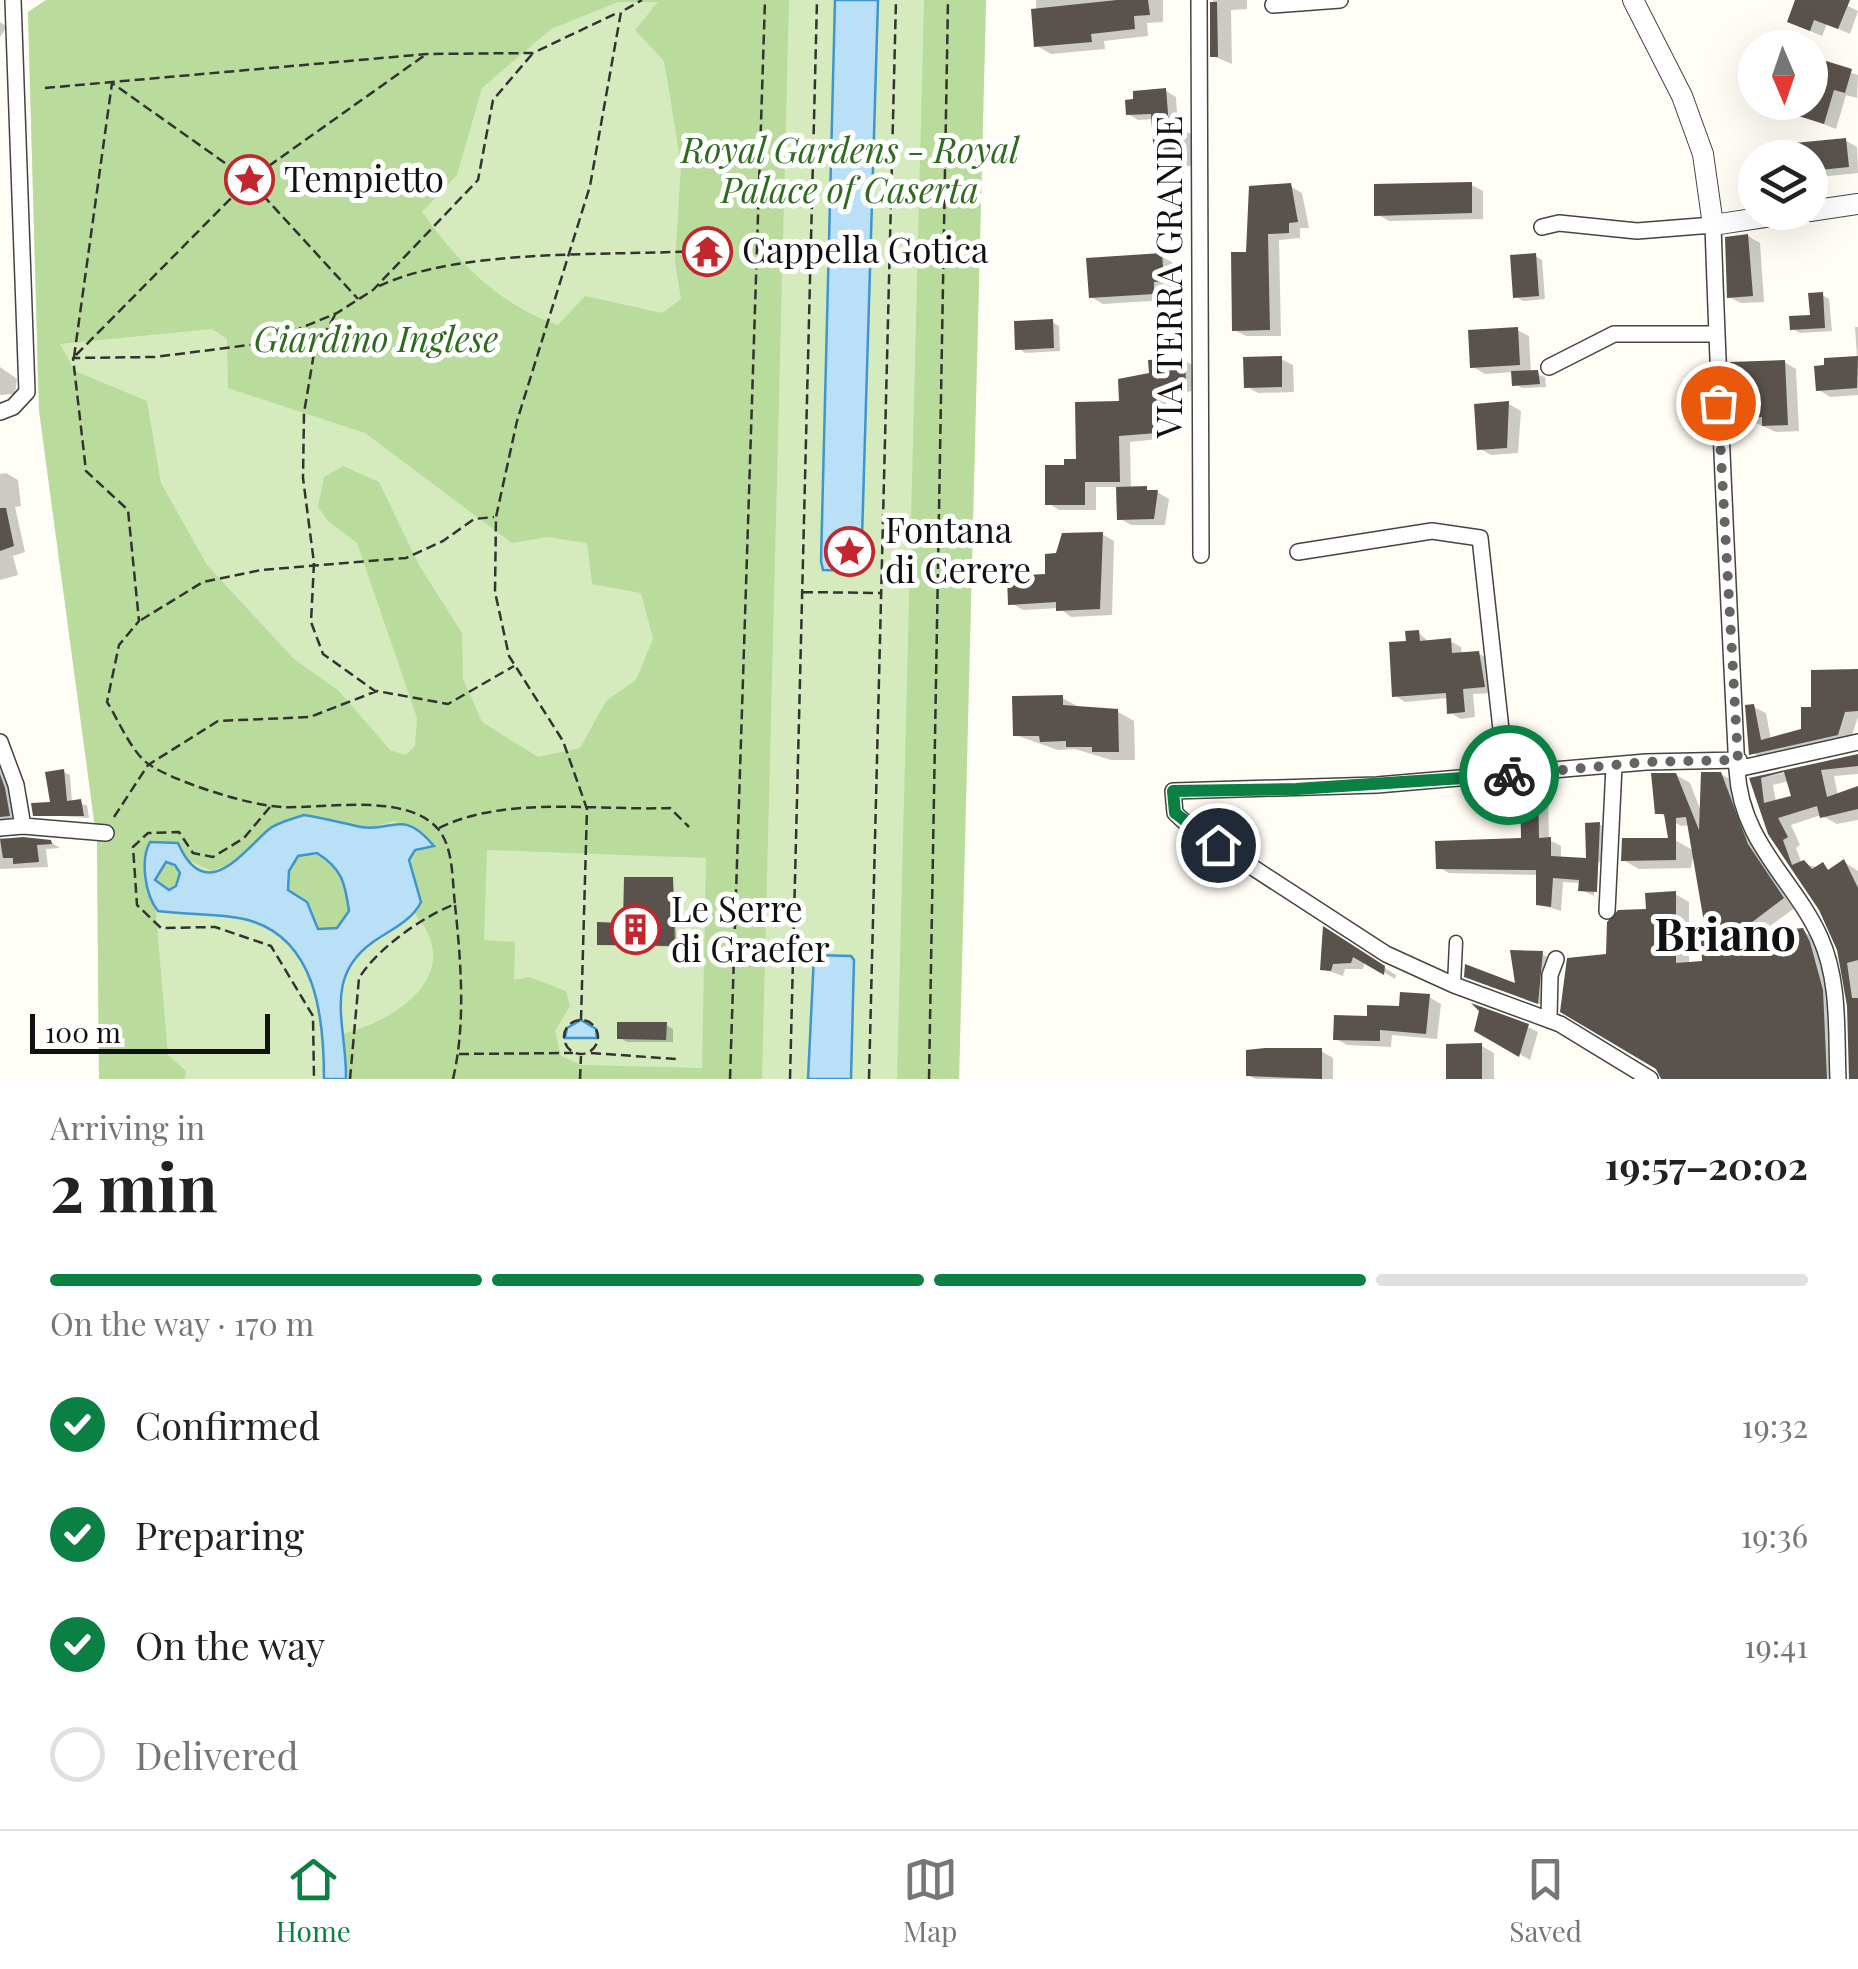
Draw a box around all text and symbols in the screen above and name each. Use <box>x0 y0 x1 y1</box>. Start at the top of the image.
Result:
north arrow <box>1738 30 1828 120</box>
map controls <box>1738 30 1828 230</box>
street label: VIA TERRA GRANDE <box>1144 116 1191 439</box>
park label: Royal Gardens - Royal Palace of Caserta <box>679 125 1020 212</box>
button: layers <box>1738 140 1828 230</box>
place icon: Tempietto <box>223 154 275 206</box>
place label: Tempietto <box>284 154 444 201</box>
temple icon: Cappella Gotica <box>681 225 733 277</box>
place label: Cappella Gotica <box>742 225 989 272</box>
park label: Giardino Inglese <box>254 314 498 361</box>
pin <box>1676 361 1761 446</box>
icon: bag <box>1691 376 1746 431</box>
place label: Fontana di Cerere <box>885 505 1031 592</box>
place icon: Fontana di Cerere <box>824 525 876 577</box>
courier <box>1459 725 1559 825</box>
icon: bike <box>1482 748 1537 803</box>
pin <box>1176 803 1261 888</box>
icon: home <box>1191 818 1246 873</box>
place label: Le Serre di Graefer <box>671 884 830 971</box>
district label: Briano <box>1654 902 1796 962</box>
building icon: Le Serre di Graefer <box>610 904 662 956</box>
scale bar <box>30 1009 270 1054</box>
text: 100 m <box>45 1013 121 1050</box>
text: Arriving in <box>50 1105 205 1148</box>
text: 19:57–20:02 <box>1605 1139 1808 1190</box>
text: 2 min <box>50 1142 218 1228</box>
text: On the way · 170 m <box>50 1301 314 1344</box>
icon: check <box>50 1397 105 1452</box>
text: Confirmed <box>135 1399 320 1450</box>
text: 19:32 <box>1742 1403 1808 1446</box>
icon: check <box>50 1507 105 1562</box>
text: Preparing <box>135 1509 304 1560</box>
text: 19:36 <box>1740 1513 1808 1556</box>
icon: check <box>50 1617 105 1672</box>
text: On the way <box>135 1619 325 1670</box>
text: 19:41 <box>1744 1623 1808 1666</box>
text: Delivered <box>135 1729 299 1780</box>
tab: Home <box>276 1852 351 1949</box>
tab: Map <box>903 1852 958 1949</box>
tab: Saved <box>1509 1852 1582 1949</box>

